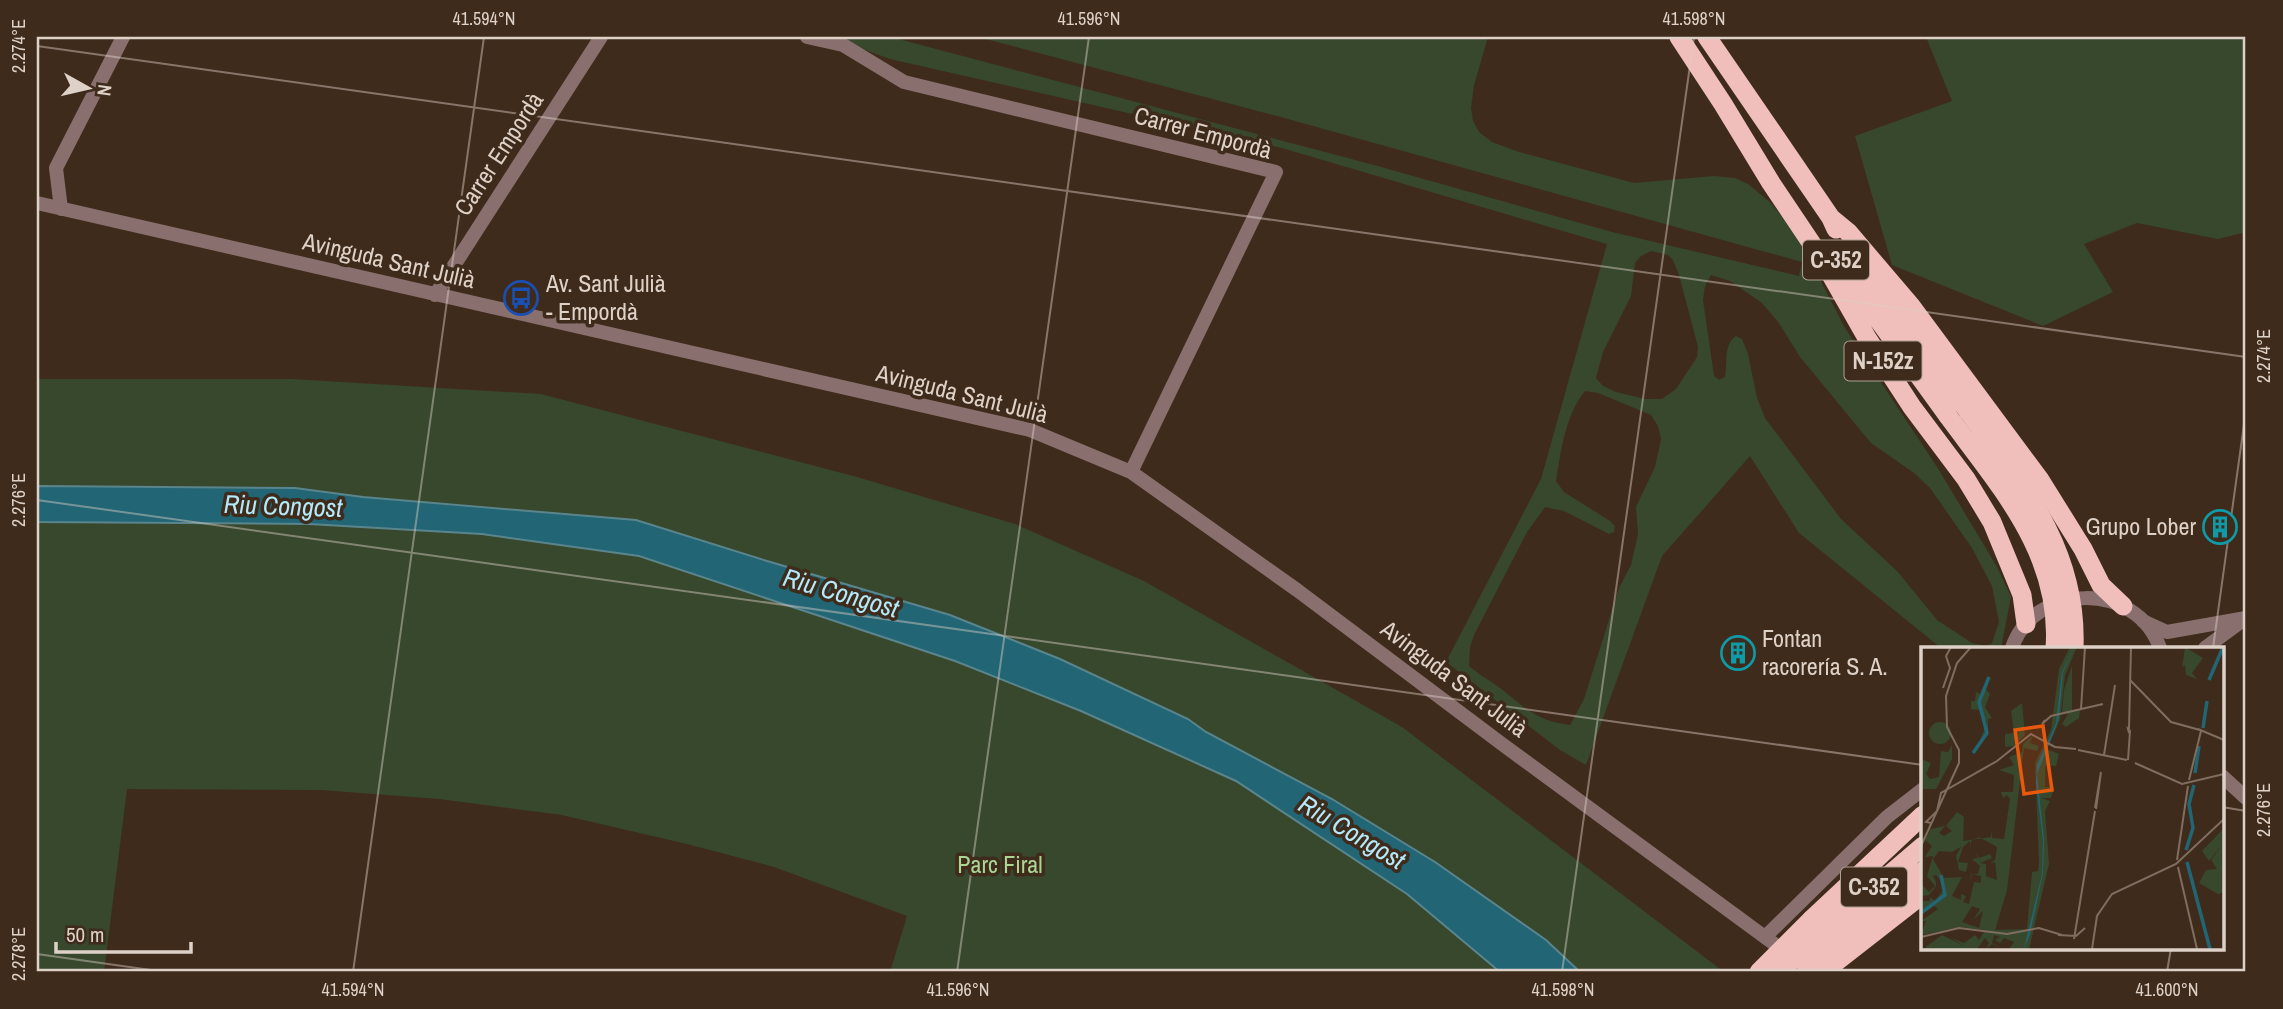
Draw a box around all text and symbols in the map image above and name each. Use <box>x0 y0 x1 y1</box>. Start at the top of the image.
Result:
text: 41.594°N <box>453 6 516 31</box>
text: 41.596°N <box>1058 6 1121 31</box>
text: 41.598°N <box>1663 6 1726 31</box>
text: 2.274°E <box>6 19 31 73</box>
north arrow <box>52 52 122 122</box>
text: N <box>91 83 118 98</box>
street label: Carrer Empordà <box>446 86 550 221</box>
street label: Carrer Empordà <box>1131 98 1276 166</box>
street label: Avinguda Sant Julià <box>299 224 479 295</box>
road number: C-352 <box>1803 241 1869 280</box>
place label: Av. Sant Julià - Empordà <box>545 267 666 327</box>
bus stop icon: Av. Sant Julià - Empordà <box>502 279 540 317</box>
text: 2.274°E <box>2251 329 2276 383</box>
road number: N-152z <box>1844 342 1922 380</box>
street label: Avinguda Sant Julià <box>872 356 1051 430</box>
text: 2.276°E <box>6 473 31 527</box>
water label: Riu Congost <box>223 486 344 525</box>
building icon: Grupo Lober <box>2201 508 2239 546</box>
place label: Grupo Lober <box>2086 510 2196 542</box>
water label: Riu Congost <box>779 559 904 626</box>
street label: Avinguda Sant Julià <box>1374 612 1534 744</box>
place label: Fontan racorería S. A. <box>1762 622 1888 682</box>
building icon: Fontan racorería S. A. <box>1719 634 1757 672</box>
inset map <box>1921 647 2224 950</box>
text: 2.276°E <box>2251 783 2276 837</box>
water label: Riu Congost <box>1292 786 1413 878</box>
park label: Parc Firal <box>957 848 1043 880</box>
road number: C-352 <box>1841 867 1907 906</box>
scale bar <box>56 911 191 955</box>
text: 50 m <box>66 920 104 949</box>
text: 2.278°E <box>6 927 31 981</box>
text: 41.594°N <box>322 977 385 1002</box>
text: 41.596°N <box>927 977 990 1002</box>
text: 41.598°N <box>1532 977 1595 1002</box>
text: 41.600°N <box>2136 977 2199 1002</box>

